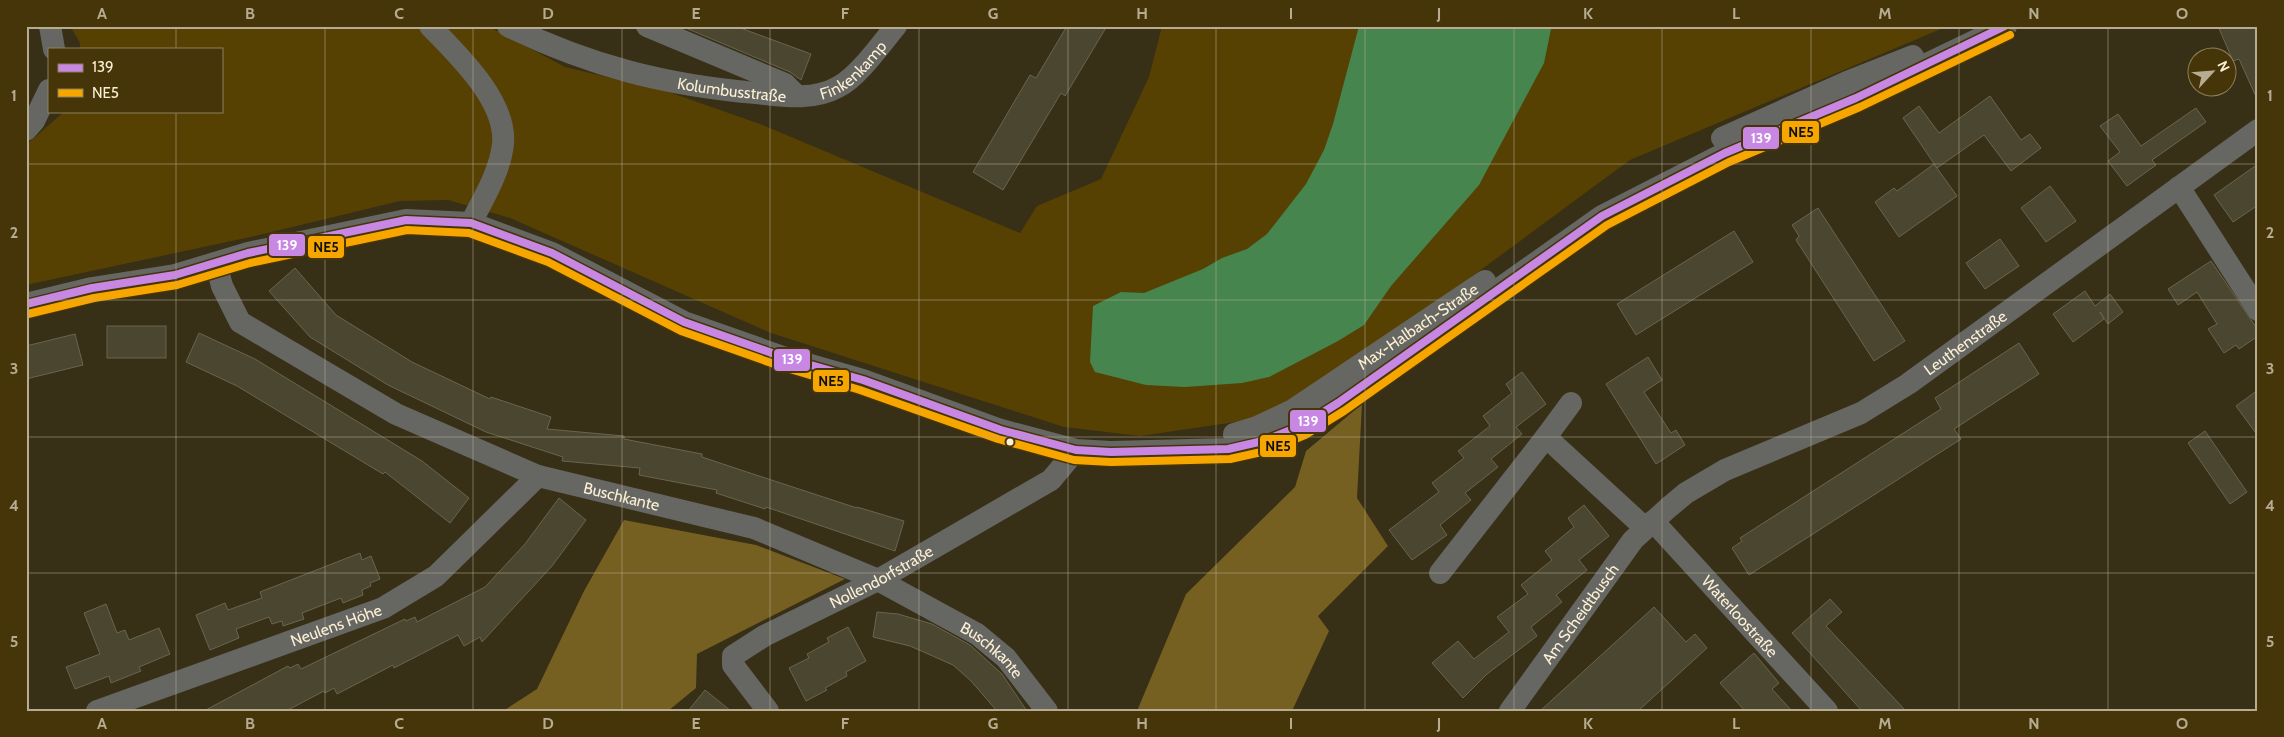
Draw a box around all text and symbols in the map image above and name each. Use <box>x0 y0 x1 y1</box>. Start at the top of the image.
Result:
text: A <box>97 4 107 23</box>
text: B <box>245 4 255 23</box>
text: C <box>394 4 404 23</box>
text: D <box>542 4 554 23</box>
text: E <box>691 4 701 23</box>
text: F <box>841 4 850 23</box>
text: G <box>988 4 998 23</box>
text: H <box>1136 4 1148 23</box>
text: I <box>1289 4 1293 23</box>
text: J <box>1436 4 1441 23</box>
text: K <box>1583 4 1593 23</box>
text: L <box>1732 4 1740 23</box>
text: M <box>1878 4 1892 23</box>
text: N <box>2028 4 2040 23</box>
text: O <box>2176 4 2188 23</box>
street label: Finkenkamp <box>817 37 890 103</box>
legend <box>48 48 222 112</box>
north arrow <box>2186 48 2236 98</box>
text: 139 <box>92 58 114 76</box>
text: N <box>2213 58 2234 75</box>
street label: Kolumbusstraße <box>676 73 787 106</box>
text: NE5 <box>92 84 119 102</box>
text: 1 <box>11 86 17 105</box>
text: 1 <box>2267 86 2273 105</box>
line badge: NE5 <box>1781 120 1820 144</box>
text: NE5 <box>1788 123 1814 141</box>
line badge: 139 <box>1742 126 1780 150</box>
text: 139 <box>1751 129 1771 147</box>
text: 2 <box>10 223 18 242</box>
text: 2 <box>2266 223 2274 242</box>
line badge: 139 <box>268 233 306 257</box>
line badge: NE5 <box>307 235 345 259</box>
text: 139 <box>277 236 297 254</box>
text: NE5 <box>313 238 339 256</box>
street label: Max-Halbach-Straße <box>1354 279 1481 373</box>
street label: Leuthenstraße <box>1920 306 2010 379</box>
line badge: 139 <box>773 348 811 372</box>
text: 139 <box>782 350 802 368</box>
text: 3 <box>10 359 18 378</box>
text: 3 <box>2266 359 2274 378</box>
line badge: NE5 <box>812 369 850 393</box>
text: NE5 <box>818 372 844 390</box>
line badge: 139 <box>1289 409 1327 433</box>
text: 139 <box>1298 412 1318 430</box>
line badge: NE5 <box>1259 434 1297 458</box>
unlabelled marker <box>1005 437 1015 447</box>
text: NE5 <box>1265 437 1291 455</box>
street label: Buschkante <box>582 478 661 514</box>
text: 4 <box>9 496 19 515</box>
text: 4 <box>2265 496 2275 515</box>
street label: Nollendorfstraße <box>826 541 936 612</box>
street label: Am Scheidtbusch <box>1538 560 1622 667</box>
street label: Waterloostraße <box>1698 571 1782 661</box>
street label: Neulens Höhe <box>288 600 384 650</box>
street label: Buschkante <box>957 617 1027 682</box>
text: 5 <box>10 632 18 651</box>
text: 5 <box>2266 632 2274 651</box>
text: A <box>97 714 107 733</box>
text: B <box>245 714 255 733</box>
text: C <box>394 714 404 733</box>
text: D <box>542 714 554 733</box>
text: E <box>691 714 701 733</box>
text: F <box>841 714 850 733</box>
text: G <box>988 714 998 733</box>
text: H <box>1136 714 1148 733</box>
text: I <box>1289 714 1293 733</box>
text: J <box>1436 714 1441 733</box>
text: K <box>1583 714 1593 733</box>
text: L <box>1732 714 1740 733</box>
text: M <box>1878 714 1892 733</box>
text: N <box>2028 714 2040 733</box>
text: O <box>2176 714 2188 733</box>

